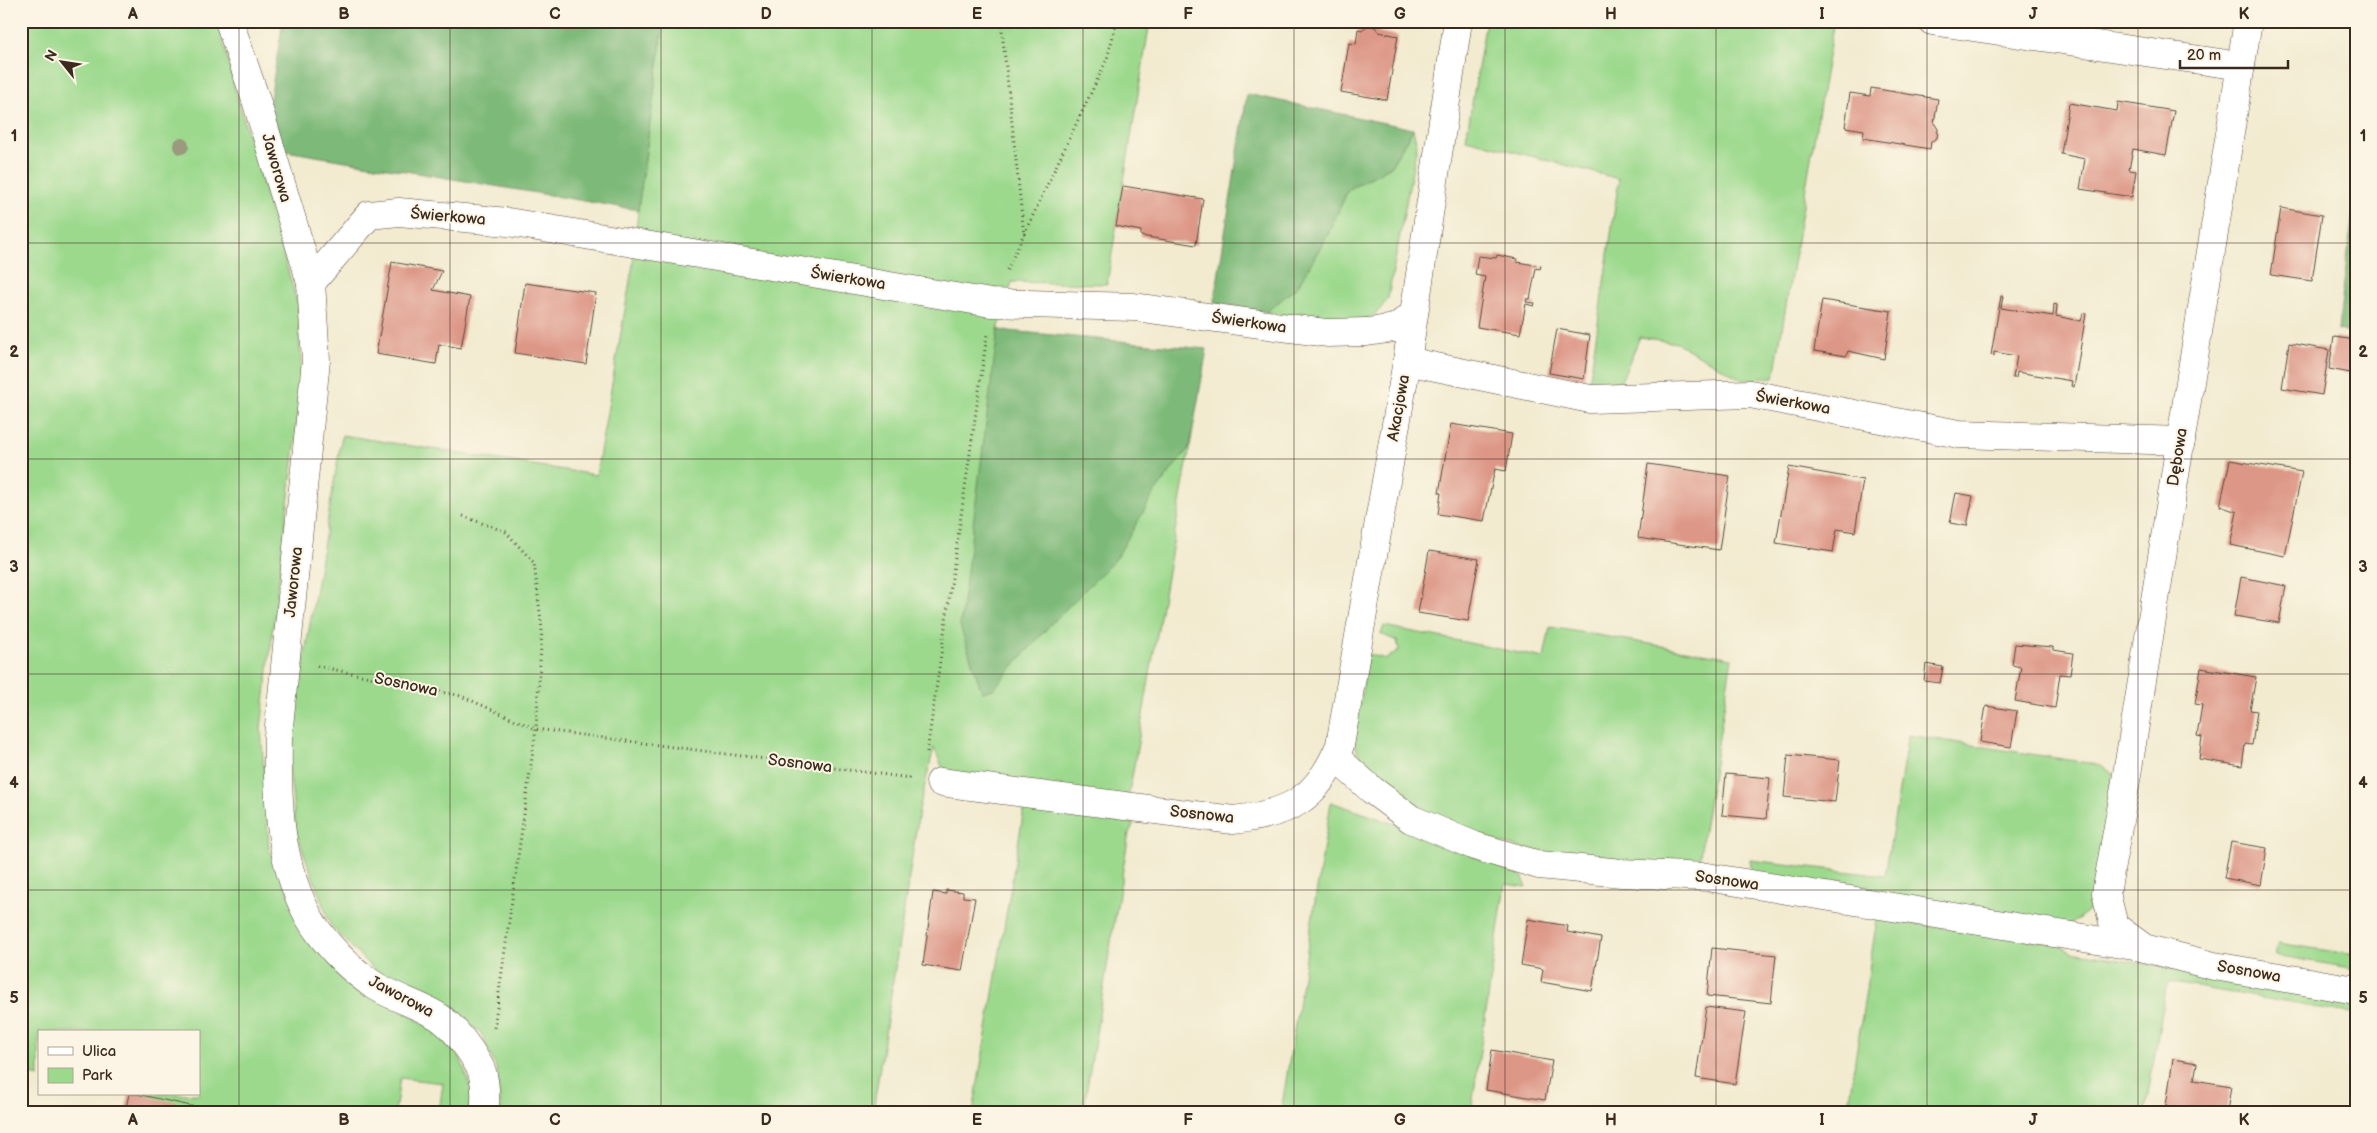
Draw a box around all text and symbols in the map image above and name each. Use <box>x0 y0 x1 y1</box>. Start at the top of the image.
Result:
text: A <box>127 5 138 24</box>
text: B <box>338 5 350 24</box>
text: C <box>549 5 561 24</box>
text: D <box>760 5 772 24</box>
text: E <box>972 5 982 24</box>
text: F <box>1183 5 1193 24</box>
text: G <box>1394 5 1406 24</box>
text: H <box>1605 5 1617 24</box>
text: I <box>1819 5 1825 24</box>
text: J <box>2029 5 2038 24</box>
text: K <box>2239 5 2250 24</box>
north arrow <box>38 38 88 88</box>
scale bar <box>2180 38 2287 70</box>
text: 20 m <box>2187 46 2221 65</box>
text: N <box>41 47 61 65</box>
text: 1 <box>11 127 17 146</box>
text: 1 <box>2360 127 2366 146</box>
street label: Jaworowa <box>257 131 295 205</box>
street label: Świerkowa <box>409 202 487 230</box>
street label: Świerkowa <box>809 262 887 294</box>
street label: Świerkowa <box>1210 306 1288 338</box>
text: 2 <box>9 343 19 362</box>
text: 2 <box>2358 343 2368 362</box>
street label: Akacjowa <box>1384 373 1414 443</box>
street label: Świerkowa <box>1754 385 1832 419</box>
street label: Dębowa <box>2164 427 2192 487</box>
street label: Jaworowa <box>281 546 307 618</box>
text: 3 <box>9 558 19 577</box>
text: 3 <box>2358 558 2368 577</box>
street label: Sosnowa <box>373 669 439 701</box>
street label: Sosnowa <box>767 751 833 777</box>
text: 4 <box>9 774 19 793</box>
text: 4 <box>2358 774 2368 793</box>
street label: Sosnowa <box>1169 802 1235 828</box>
street label: Sosnowa <box>1694 867 1760 895</box>
street label: Sosnowa <box>2216 957 2282 987</box>
street label: Jaworowa <box>365 972 437 1022</box>
text: 5 <box>9 989 19 1008</box>
text: 5 <box>2358 989 2368 1008</box>
legend <box>38 1030 200 1096</box>
text: Ulica <box>82 1042 116 1061</box>
text: Park <box>82 1066 113 1085</box>
text: A <box>127 1111 138 1130</box>
text: B <box>338 1111 350 1130</box>
text: C <box>549 1111 561 1130</box>
text: D <box>760 1111 772 1130</box>
text: E <box>972 1111 982 1130</box>
text: F <box>1183 1111 1193 1130</box>
text: G <box>1394 1111 1406 1130</box>
text: H <box>1605 1111 1617 1130</box>
text: I <box>1819 1111 1825 1130</box>
text: J <box>2029 1111 2038 1130</box>
text: K <box>2239 1111 2250 1130</box>

